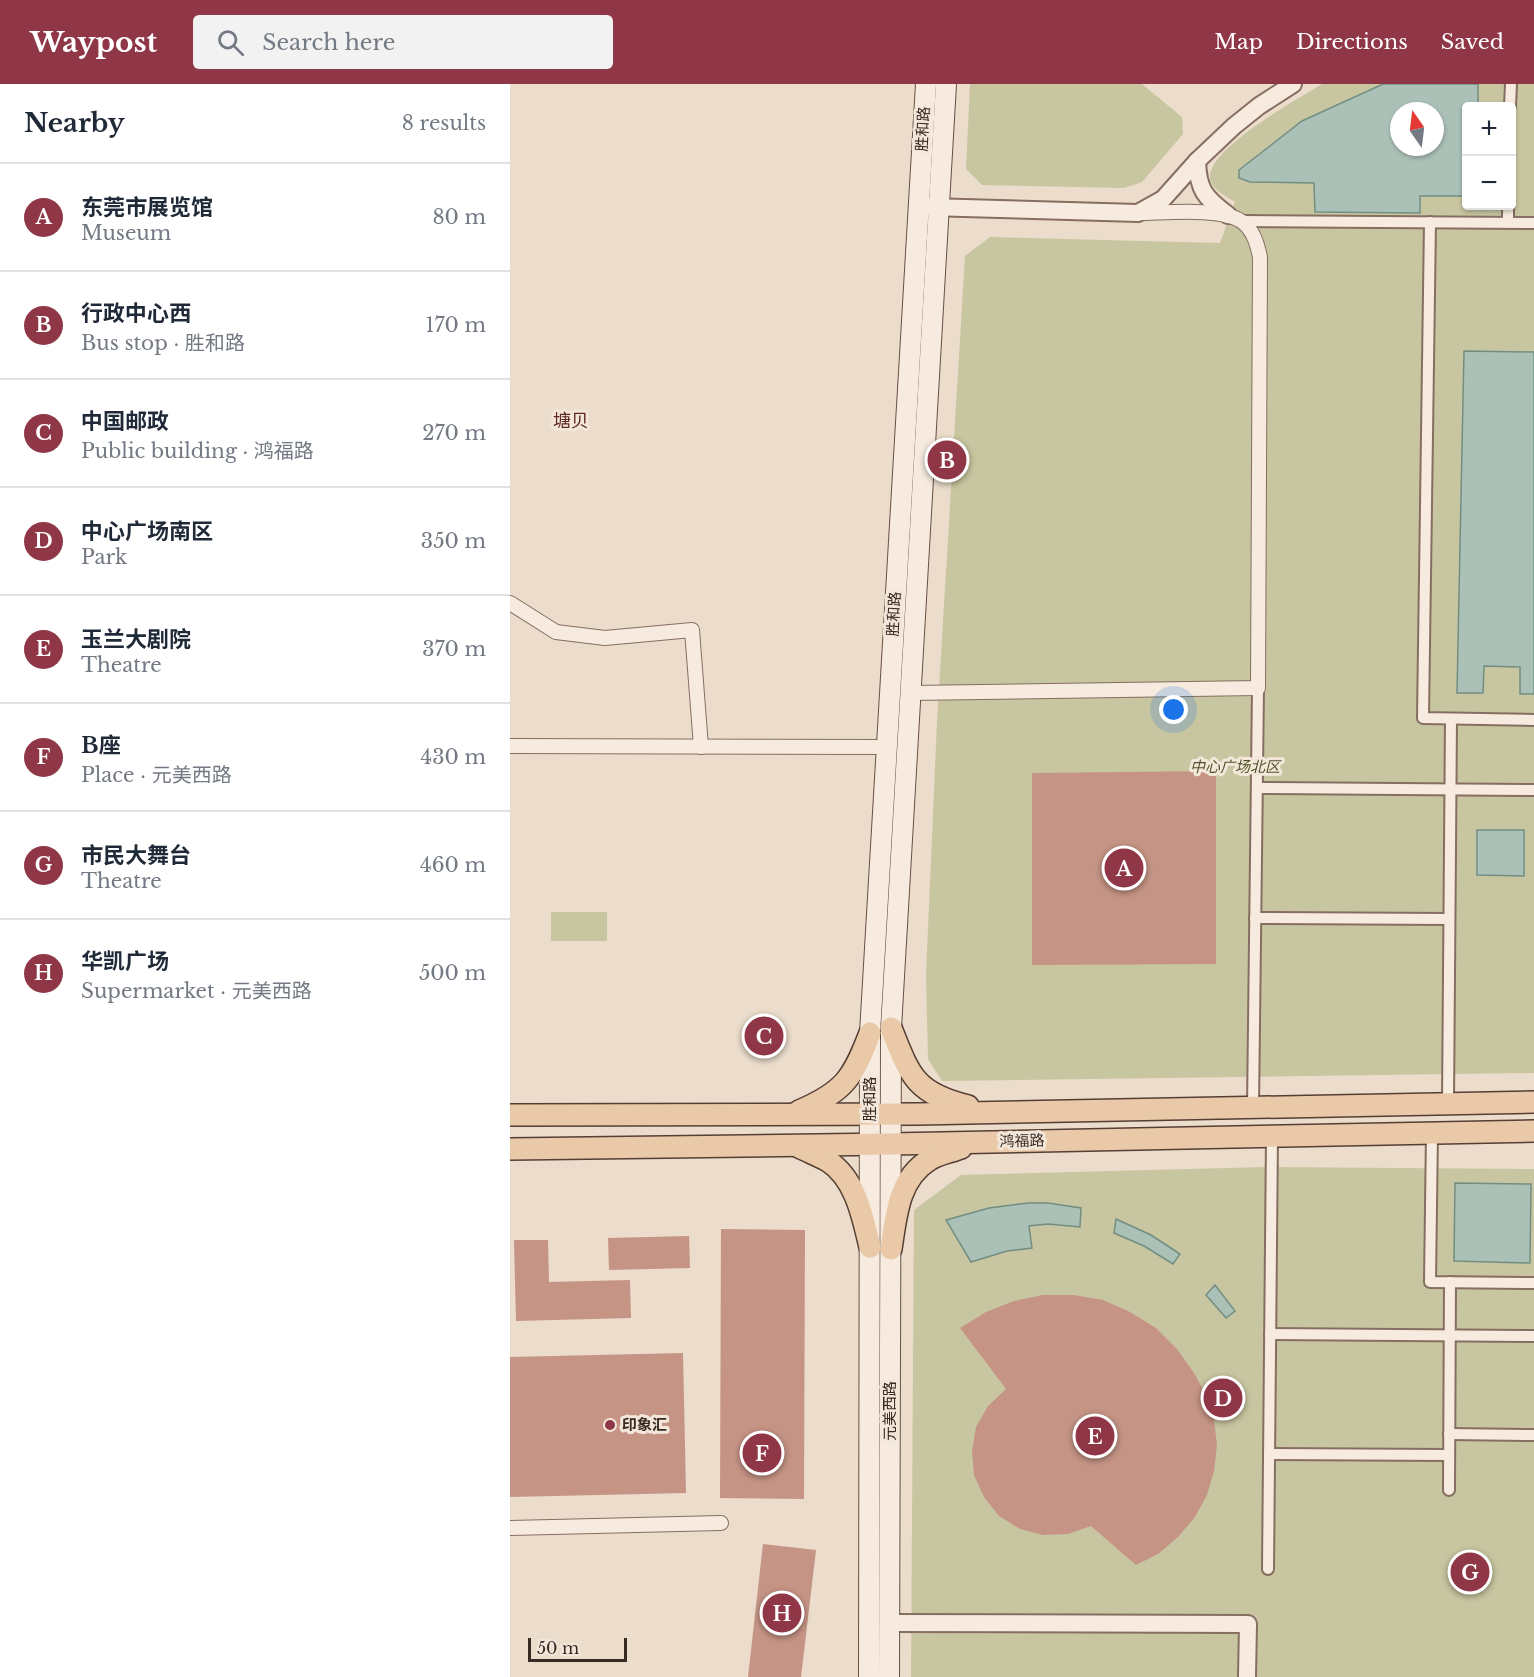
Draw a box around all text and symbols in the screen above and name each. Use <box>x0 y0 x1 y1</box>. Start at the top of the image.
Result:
search box <box>193 15 613 69</box>
text: Waypost <box>30 25 157 60</box>
icon: search <box>214 26 247 59</box>
text: Search here <box>262 29 395 56</box>
text: Map <box>1214 29 1263 55</box>
text: Directions <box>1296 29 1408 55</box>
text: Saved <box>1441 29 1504 55</box>
north arrow <box>1390 102 1444 156</box>
map controls <box>1462 102 1516 210</box>
button: + <box>1462 102 1516 156</box>
street label: 胜和路 <box>912 106 933 152</box>
text: Nearby <box>24 107 125 139</box>
text: 8 results <box>402 111 486 135</box>
button: − <box>1462 156 1516 210</box>
text: 东莞市展览馆 <box>81 194 213 221</box>
text: A <box>35 205 52 229</box>
text: 80 m <box>432 205 486 229</box>
text: Museum <box>81 221 171 245</box>
text: 行政中心西 <box>81 300 191 327</box>
text: B <box>36 313 51 337</box>
text: 170 m <box>426 313 486 337</box>
text: Bus stop · 胜和路 <box>81 331 245 355</box>
text: 中国邮政 <box>81 408 169 435</box>
district label: 塘贝 <box>553 410 589 432</box>
text: C <box>35 421 52 445</box>
text: 270 m <box>422 421 486 445</box>
pin: B <box>928 438 966 482</box>
text: Public building · 鸿福路 <box>81 439 314 463</box>
text: 中心广场南区 <box>81 518 213 545</box>
text: D <box>34 529 53 553</box>
text: 350 m <box>421 529 486 553</box>
text: Park <box>81 545 127 569</box>
street label: 胜和路 <box>883 591 904 637</box>
text: 玉兰大剧院 <box>81 626 191 653</box>
text: E <box>36 637 51 661</box>
text: 370 m <box>422 637 486 661</box>
text: Theatre <box>81 653 162 677</box>
your location <box>1159 695 1188 724</box>
text: B座 <box>81 732 121 759</box>
text: F <box>37 745 50 769</box>
text: 430 m <box>421 745 486 769</box>
park label: 中心广场北区 <box>1190 757 1282 776</box>
text: Place · 元美西路 <box>81 763 232 787</box>
text: 市民大舞台 <box>81 842 191 869</box>
pin: A <box>1104 846 1144 890</box>
text: G <box>35 853 52 877</box>
text: 460 m <box>420 853 486 877</box>
text: Theatre <box>81 869 162 893</box>
text: 华凯广场 <box>81 948 169 975</box>
text: H <box>34 961 53 985</box>
text: 500 m <box>419 961 486 985</box>
text: Supermarket · 元美西路 <box>81 979 312 1003</box>
pin: C <box>744 1014 784 1058</box>
street label: 胜和路 <box>860 1076 879 1122</box>
street label: 鸿福路 <box>999 1131 1045 1150</box>
pin: D <box>1204 1376 1242 1420</box>
street label: 元美西路 <box>880 1381 899 1441</box>
pin: E <box>1076 1414 1114 1458</box>
place label: 印象汇 <box>622 1415 667 1434</box>
marker: 印象汇 <box>603 1418 617 1432</box>
pin: F <box>742 1430 782 1476</box>
pin: G <box>1450 1550 1490 1594</box>
pin: H <box>762 1590 802 1636</box>
scale bar <box>528 1635 627 1662</box>
text: 50 m <box>537 1638 579 1658</box>

